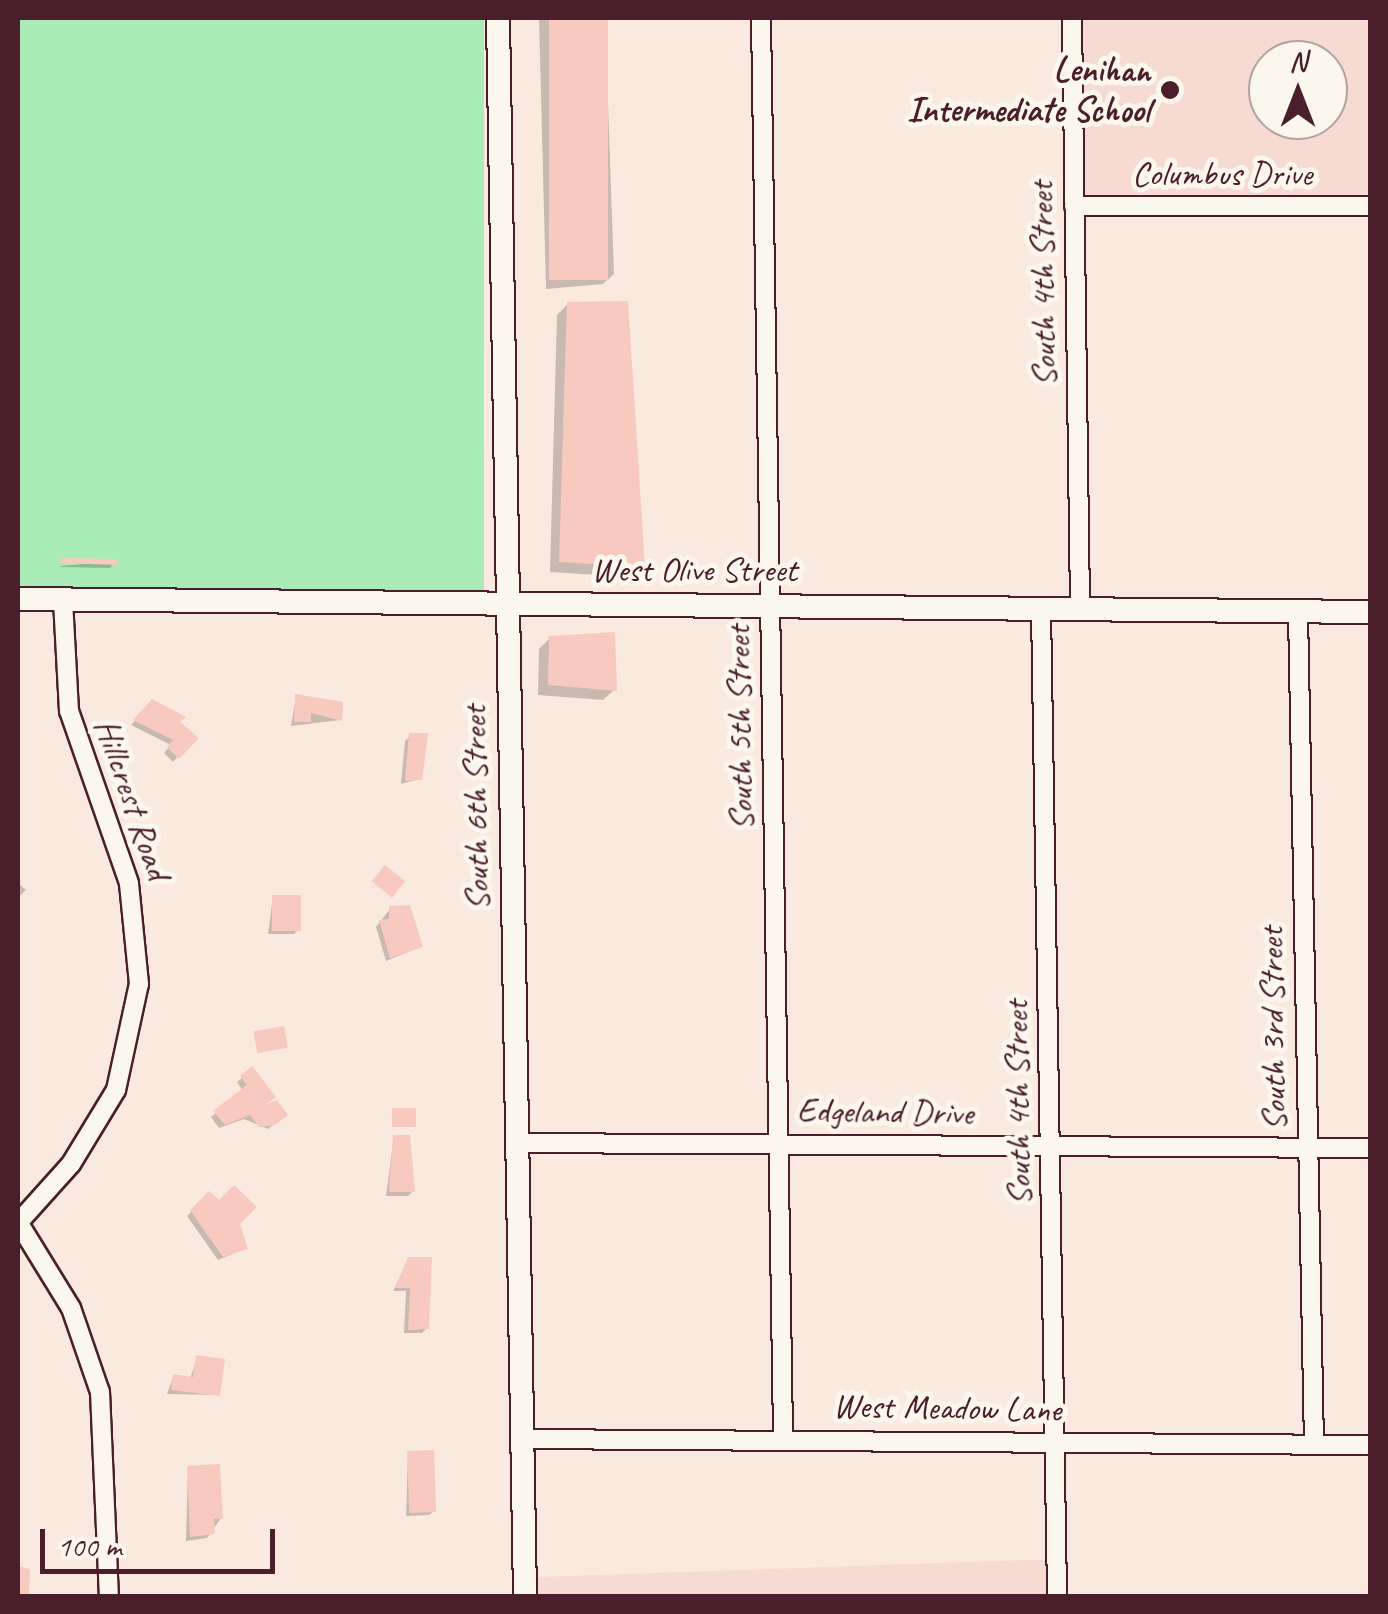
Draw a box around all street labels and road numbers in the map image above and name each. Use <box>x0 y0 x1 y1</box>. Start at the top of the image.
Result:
street label: Columbus Drive <box>1132 153 1312 195</box>
street label: South 4th Street <box>1020 181 1066 387</box>
street label: West Olive Street <box>590 549 798 591</box>
street label: South 5th Street <box>717 625 763 831</box>
street label: South 6th Street <box>453 705 499 911</box>
street label: Hillcrest Road <box>85 714 179 884</box>
street label: South 3rd Street <box>1250 926 1296 1132</box>
street label: South 4th Street <box>995 1000 1041 1206</box>
street label: Edgeland Drive <box>796 1089 974 1135</box>
street label: West Meadow Lane <box>832 1385 1062 1431</box>

